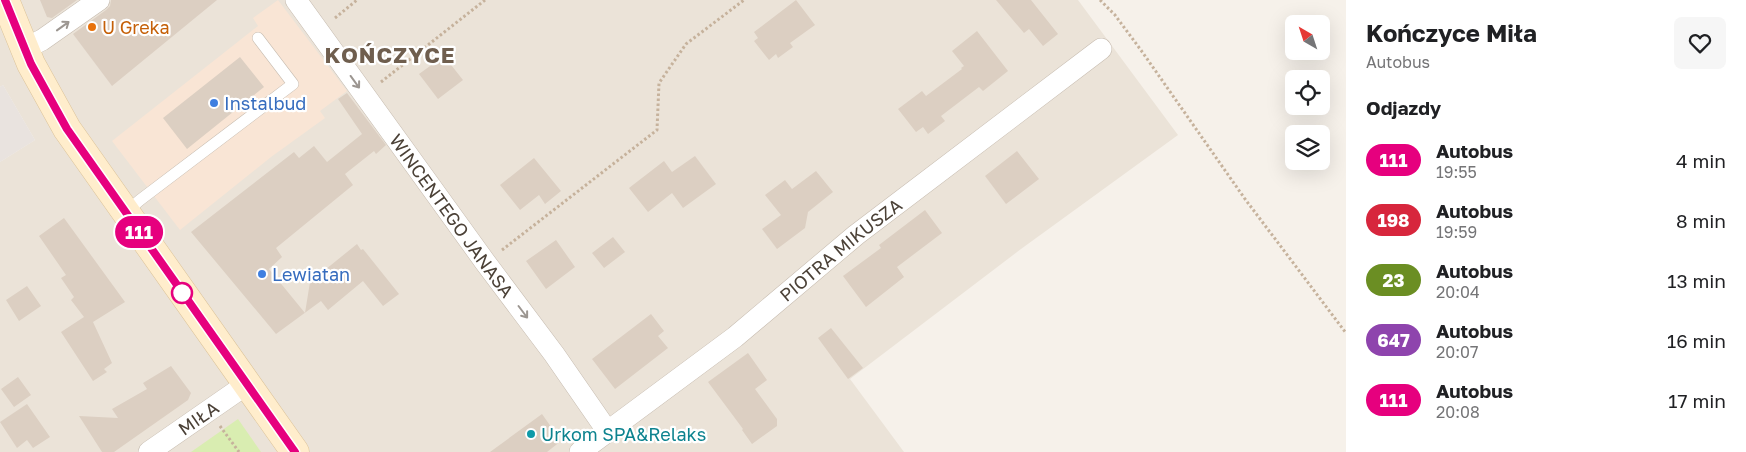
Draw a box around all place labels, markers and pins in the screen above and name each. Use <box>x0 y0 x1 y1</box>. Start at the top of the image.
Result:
place label: U Greka <box>102 16 170 38</box>
marker: U Greka <box>86 21 98 33</box>
place label: Instalbud <box>224 92 306 114</box>
marker: Instalbud <box>208 97 220 109</box>
place label: Lewiatan <box>272 263 350 285</box>
marker: Lewiatan <box>256 268 268 280</box>
unlabelled marker <box>171 282 193 304</box>
place label: Urkom SPA&Relaks <box>541 423 706 445</box>
marker: Urkom SPA&Relaks <box>525 428 537 440</box>

